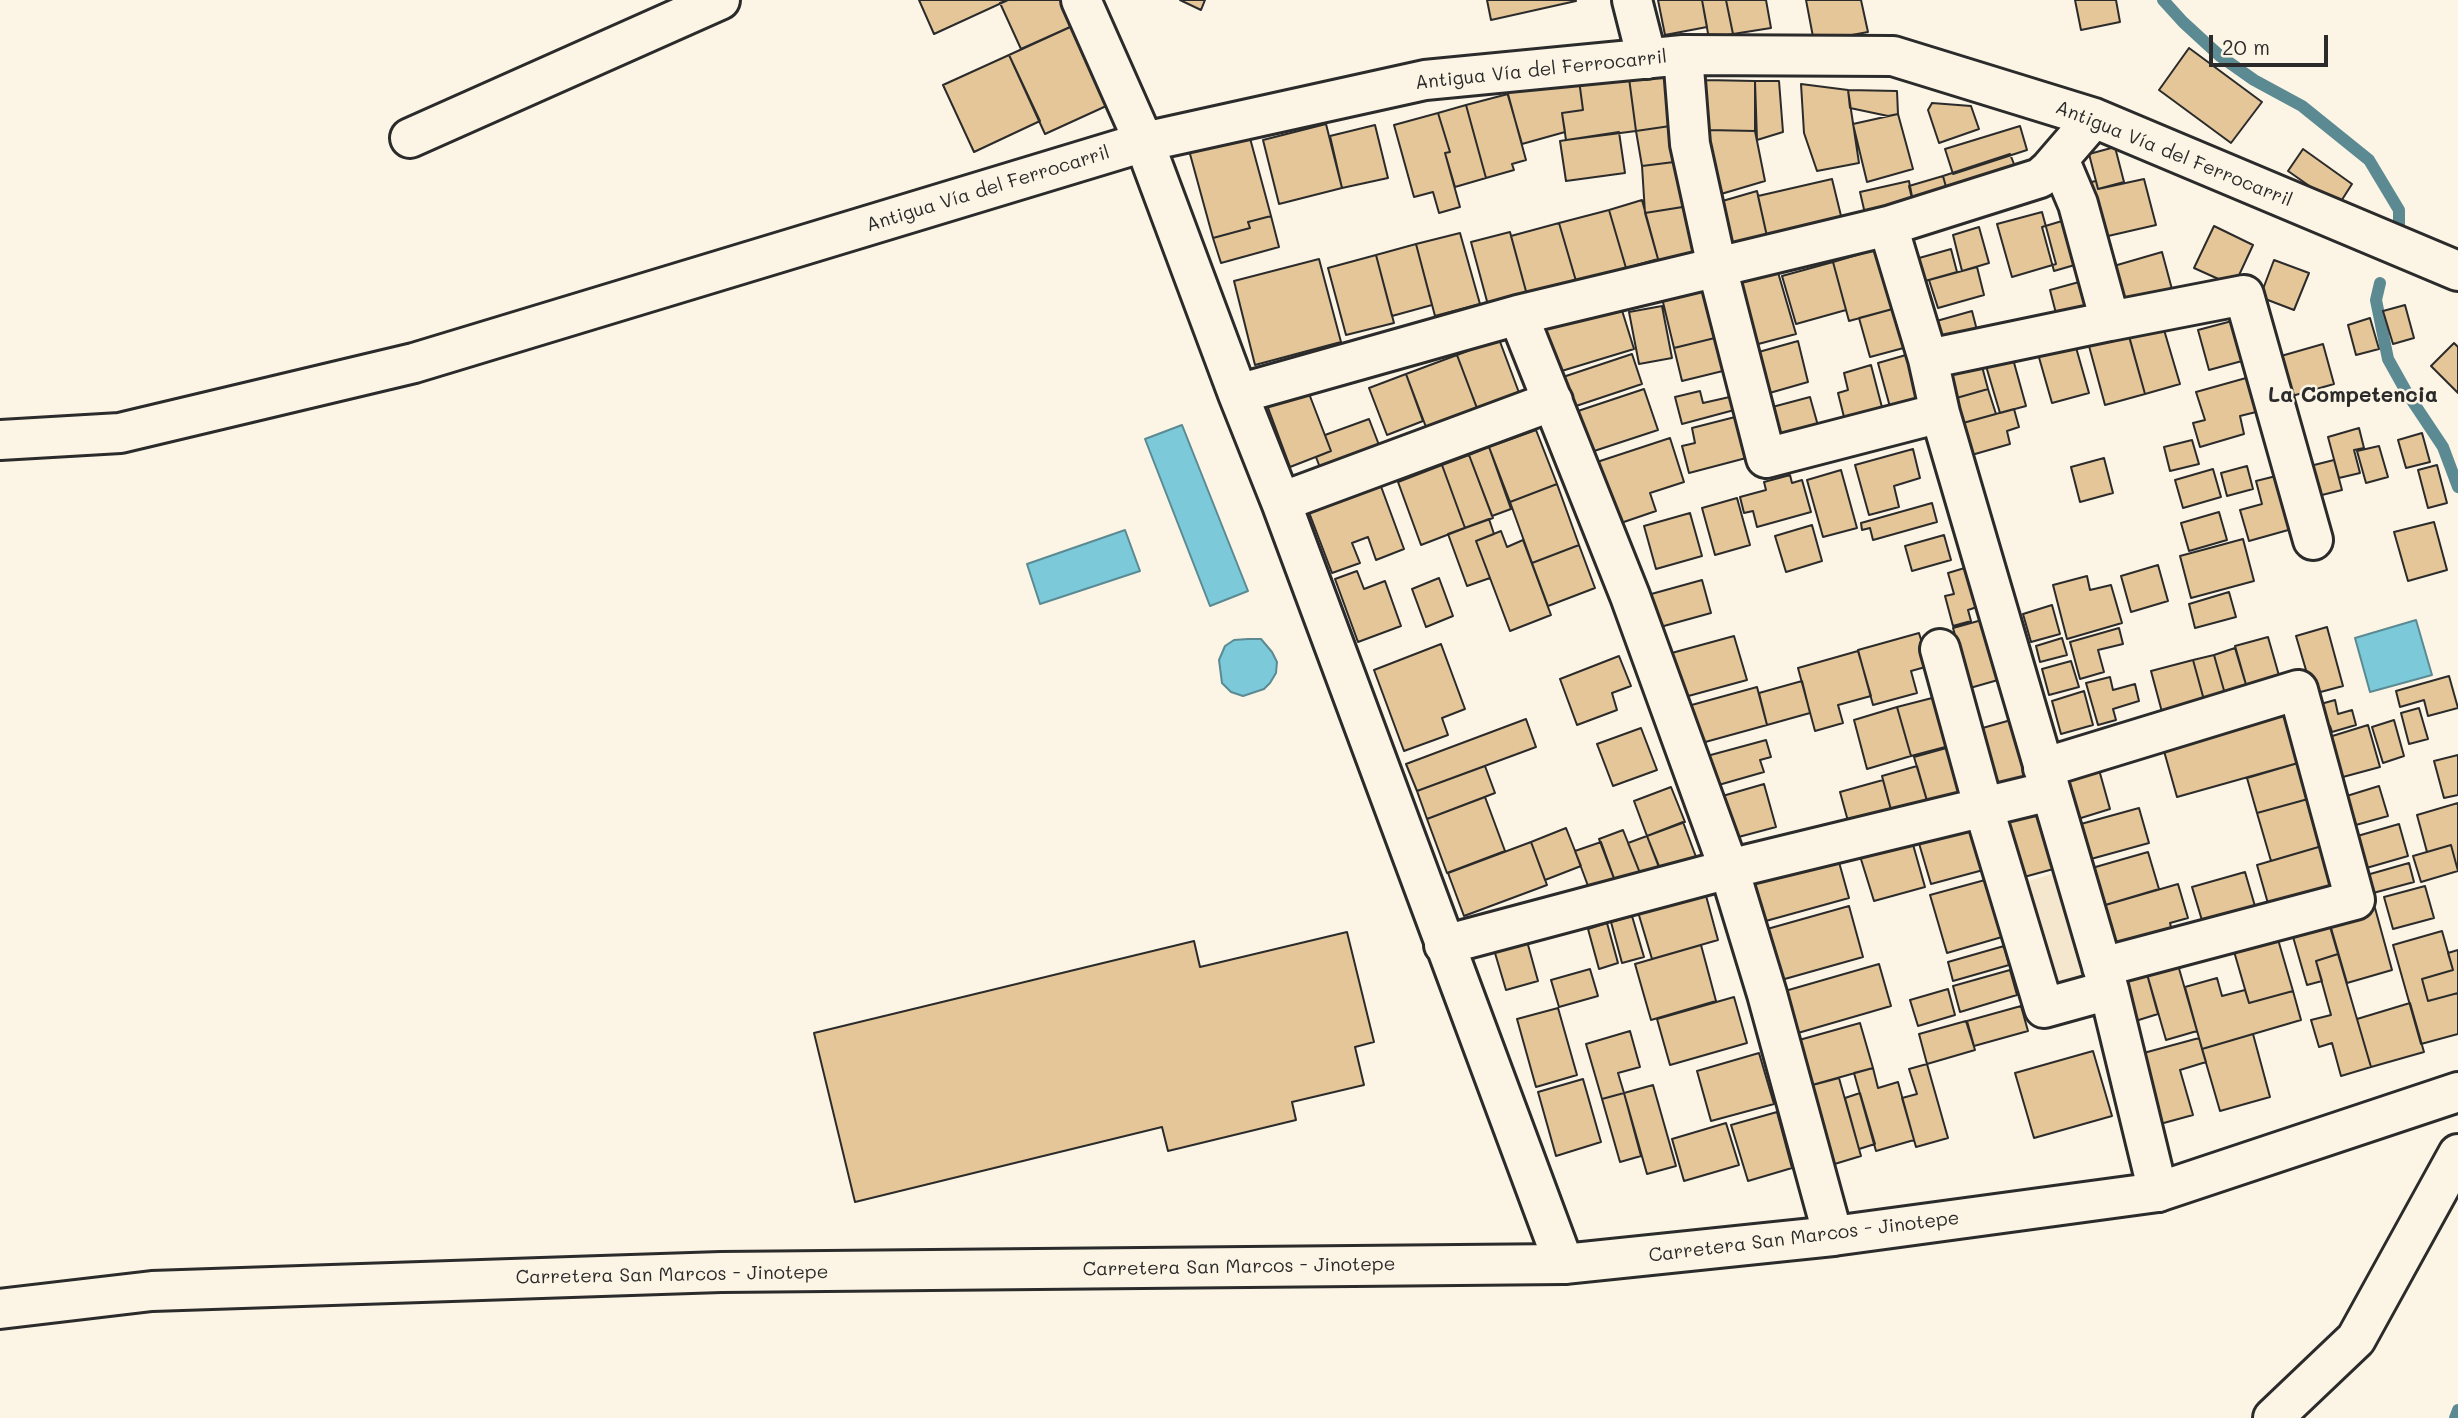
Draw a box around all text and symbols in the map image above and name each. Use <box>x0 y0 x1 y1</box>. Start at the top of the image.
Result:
scale bar <box>2213 21 2332 65</box>
text: 20 m <box>2222 33 2270 60</box>
street label: Antigua Vía del Ferrocarril <box>1414 45 1668 95</box>
street label: Antigua Vía del Ferrocarril <box>2052 96 2296 212</box>
street label: Antigua Vía del Ferrocarril <box>864 141 1112 237</box>
district label: La Competencia <box>2268 383 2438 409</box>
street label: Carretera San Marcos - Jinotepe <box>1647 1207 1961 1267</box>
street label: Carretera San Marcos - Jinotepe <box>1082 1253 1396 1281</box>
street label: Carretera San Marcos - Jinotepe <box>515 1261 829 1289</box>

